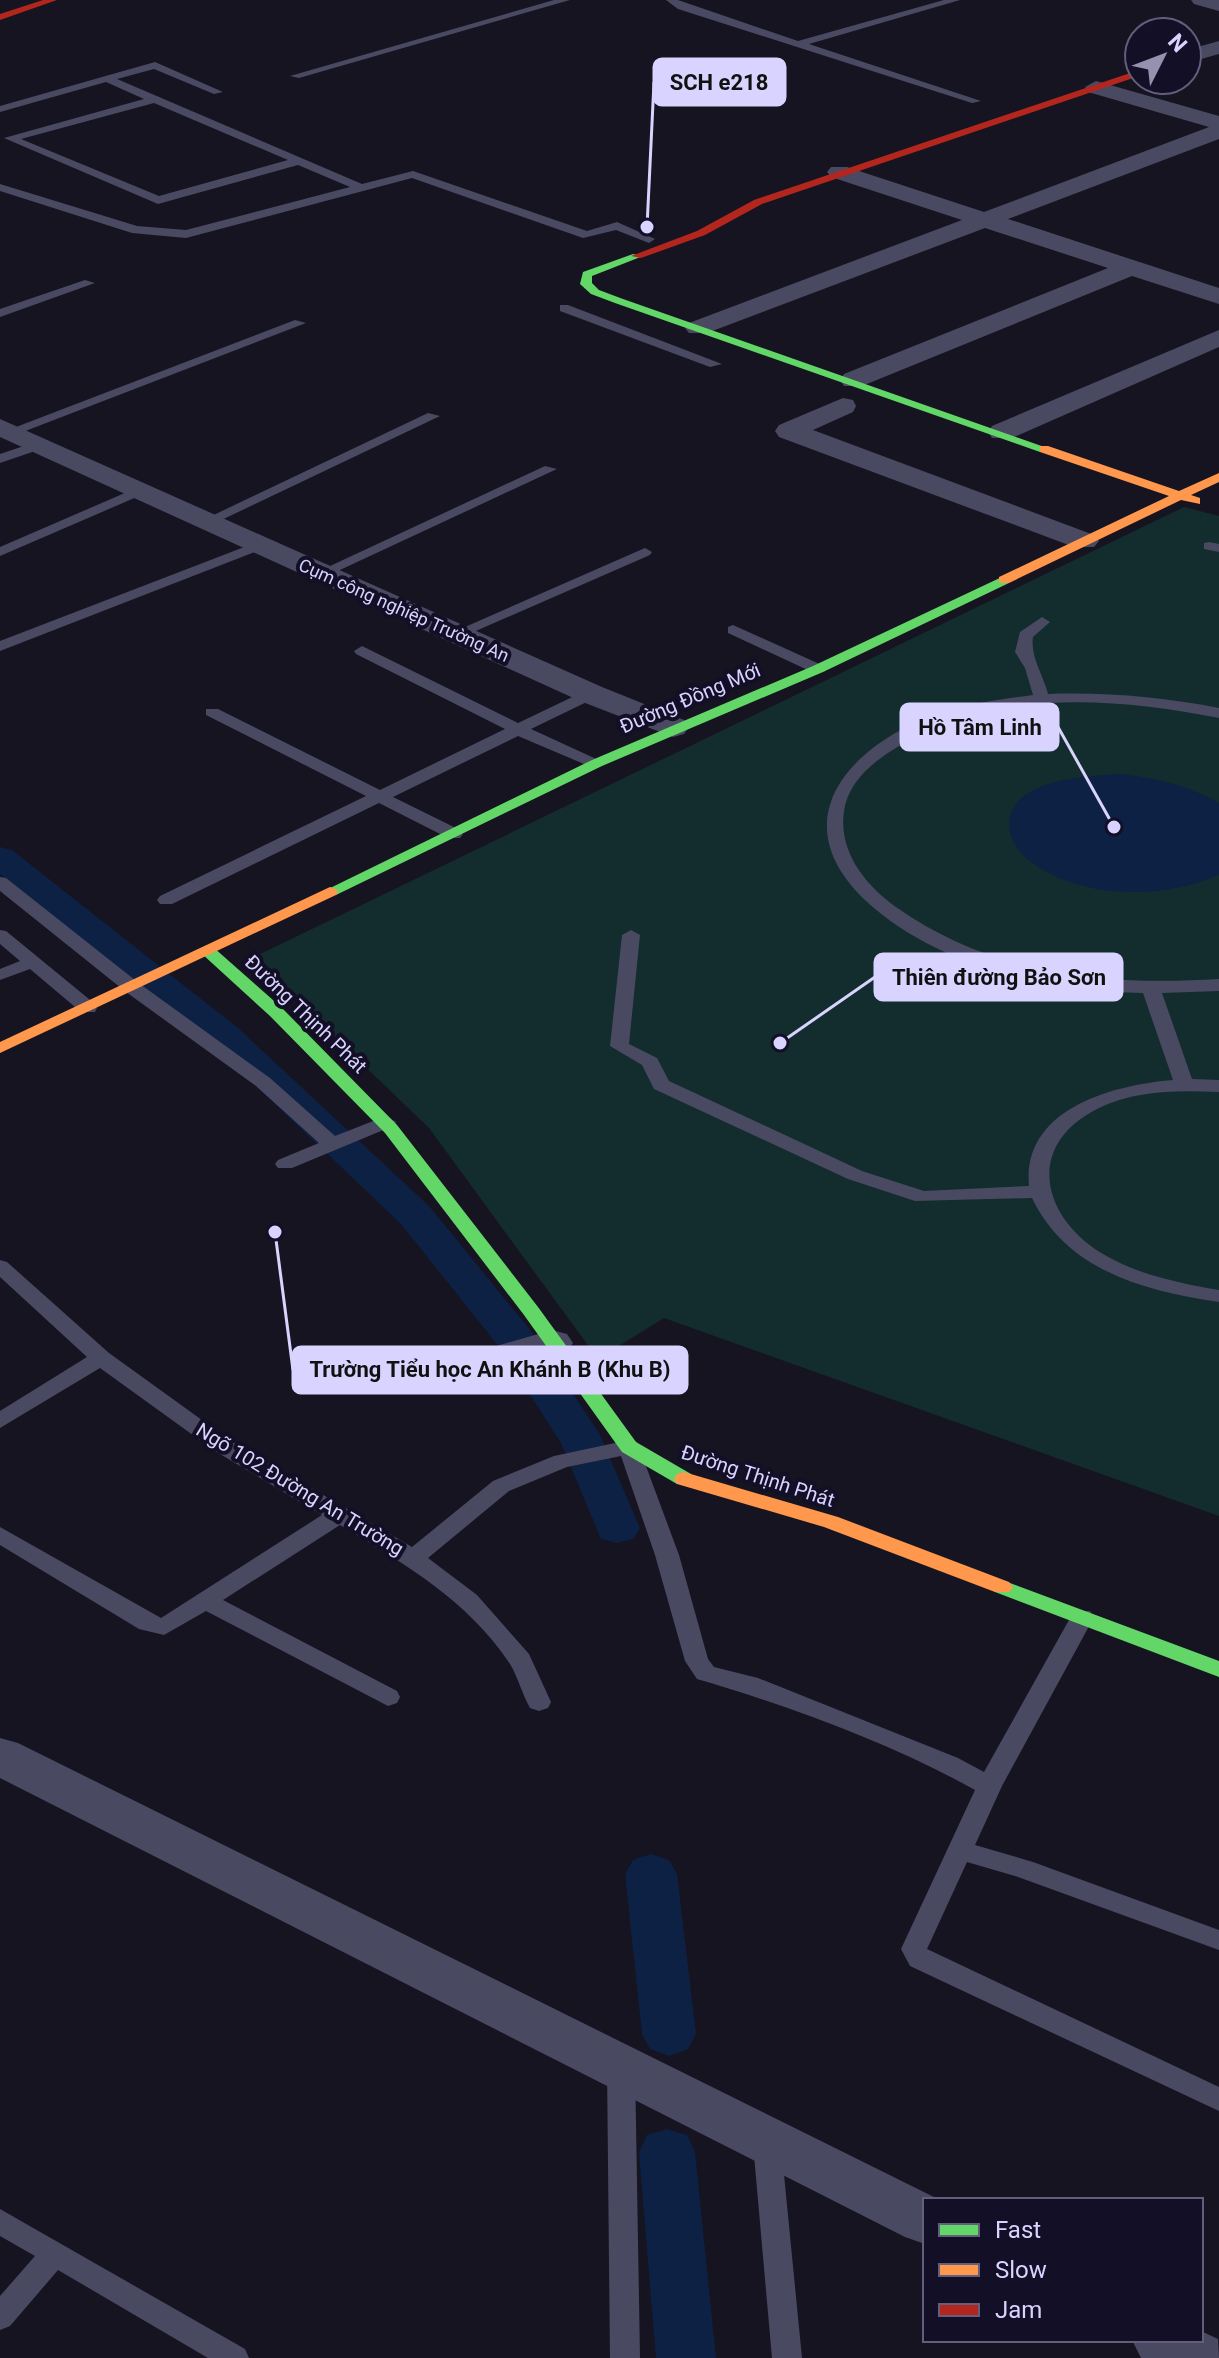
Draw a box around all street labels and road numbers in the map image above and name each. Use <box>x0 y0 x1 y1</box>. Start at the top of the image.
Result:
street label: Cụm công nghiệp Trường An <box>296 554 512 666</box>
street label: Đường Đồng Mới <box>616 658 764 738</box>
street label: Đường Thịnh Phát <box>240 950 372 1078</box>
street label: Ngõ 102 Đường An Trường <box>192 1417 408 1561</box>
street label: Đường Thịnh Phát <box>678 1440 838 1512</box>

